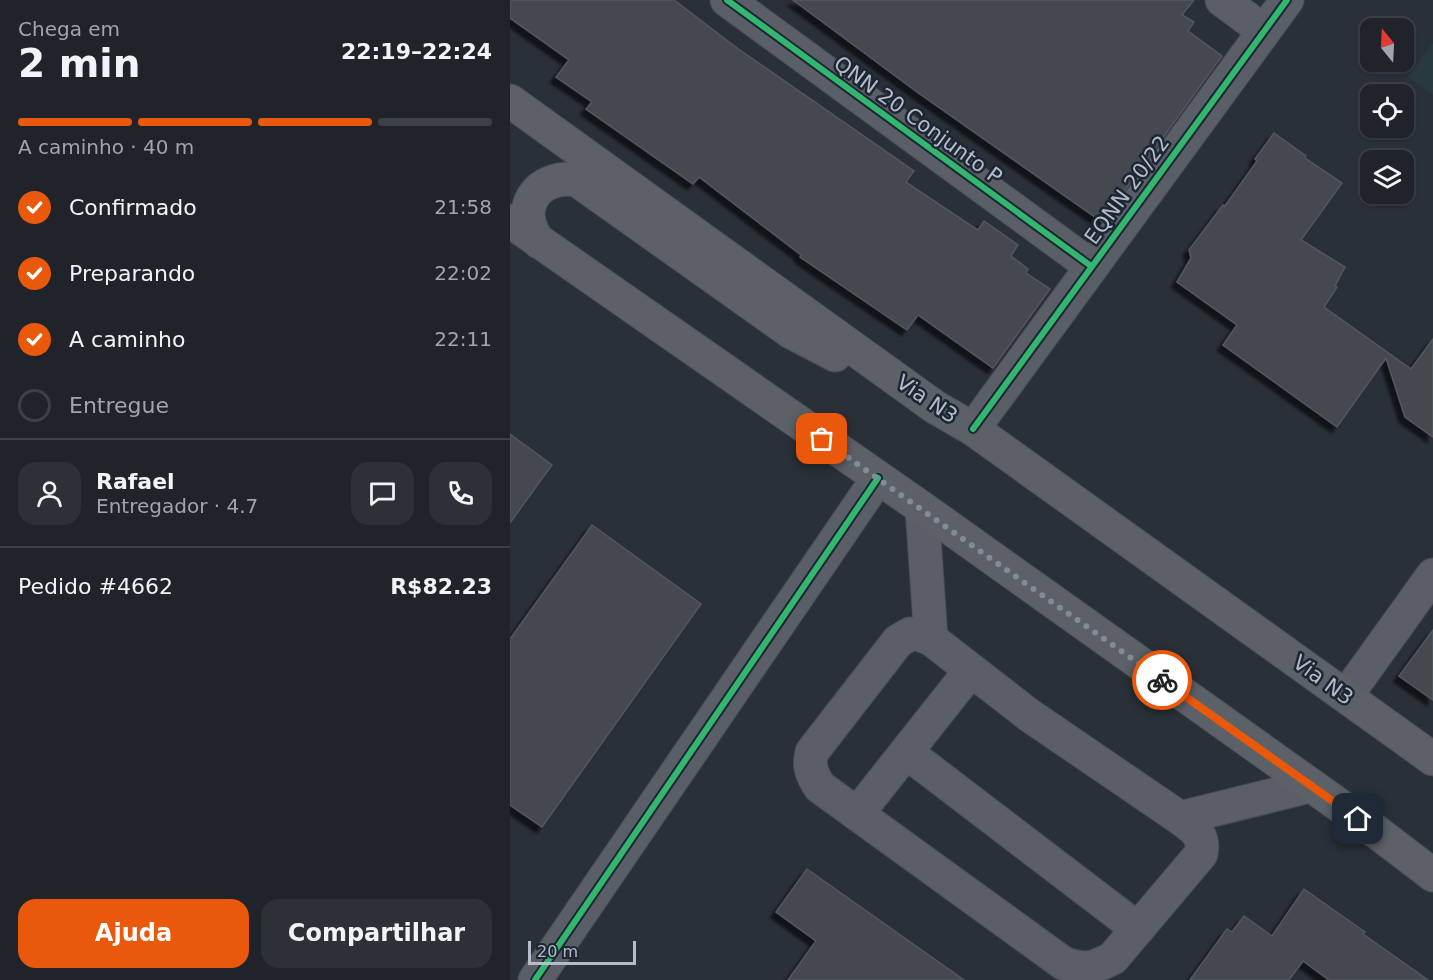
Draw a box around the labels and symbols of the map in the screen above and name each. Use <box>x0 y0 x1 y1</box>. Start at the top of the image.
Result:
north arrow <box>1360 18 1414 72</box>
street label: QNN 20 Conjunto P <box>829 51 1007 189</box>
street label: EQNN 20/22 <box>1080 131 1174 249</box>
street label: Via N3 <box>892 370 962 428</box>
pin <box>796 413 847 464</box>
courier <box>1132 650 1192 710</box>
street label: Via N3 <box>1288 650 1358 710</box>
pin <box>1332 793 1383 844</box>
scale bar <box>528 938 636 966</box>

